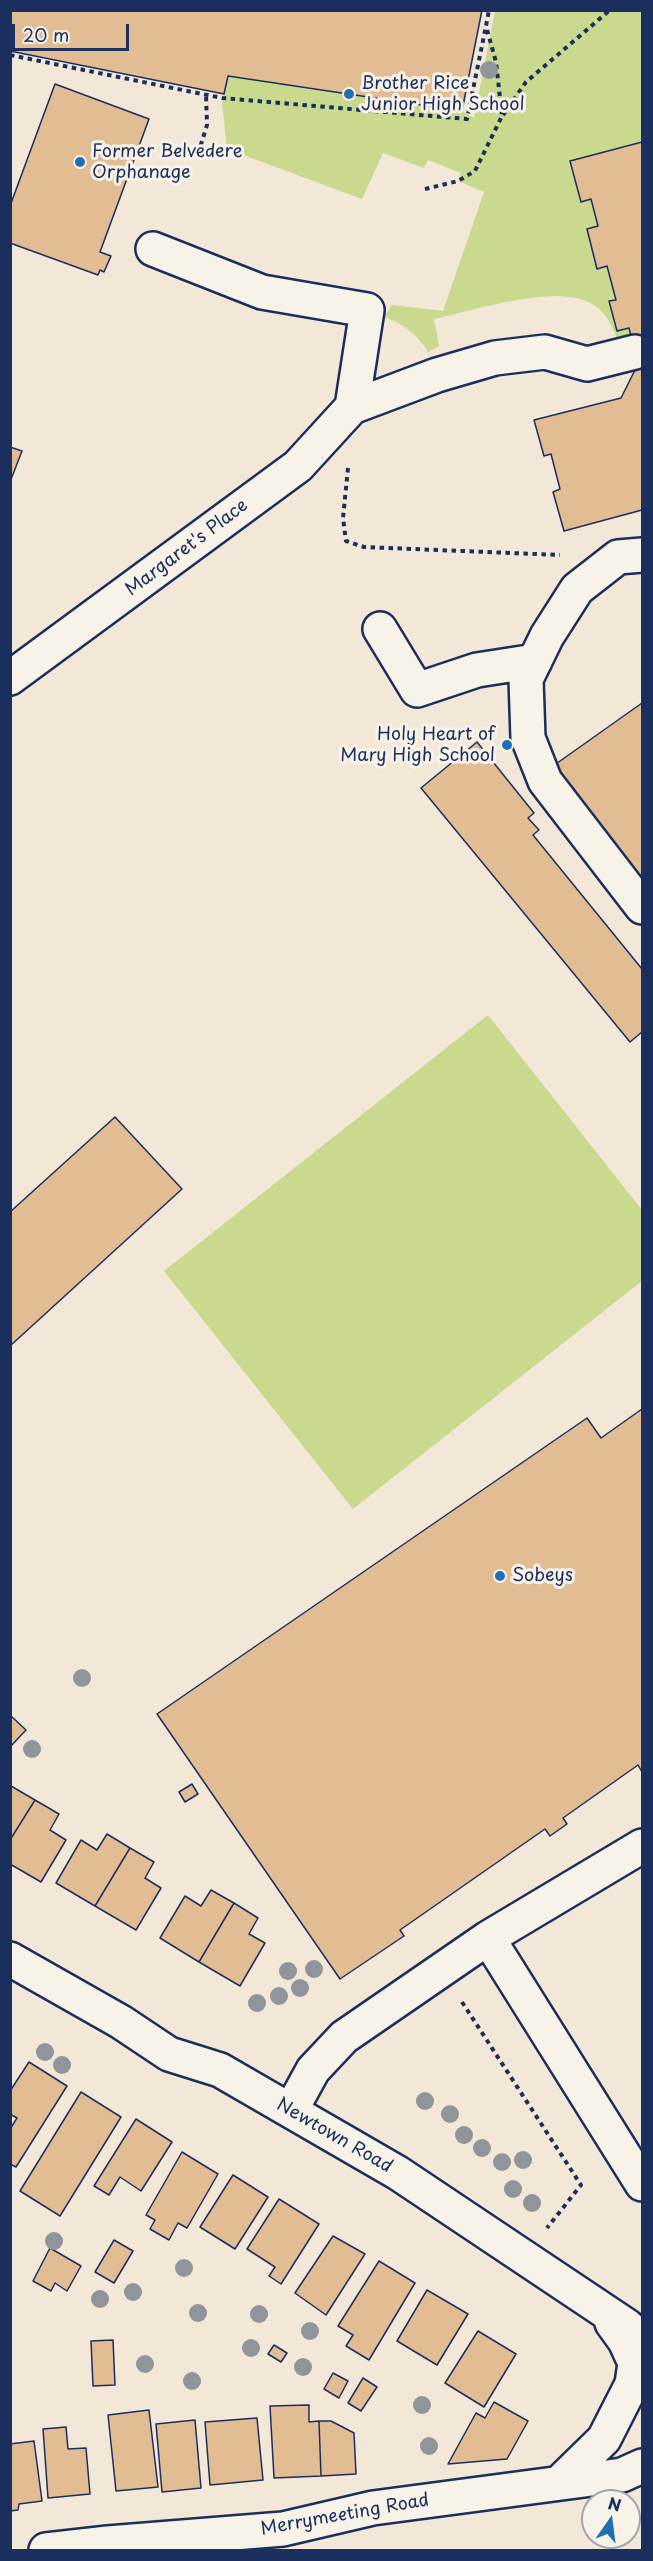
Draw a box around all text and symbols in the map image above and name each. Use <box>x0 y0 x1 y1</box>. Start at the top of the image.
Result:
scale bar <box>15 12 132 50</box>
text: 20 m <box>23 21 69 48</box>
place label: Brother Rice Junior High School <box>361 73 525 116</box>
marker: Brother Rice Junior High School <box>342 87 356 101</box>
place label: Former Belvedere Orphanage <box>92 141 243 184</box>
marker: Former Belvedere Orphanage <box>73 155 87 169</box>
street label: Margaret's Place <box>122 495 252 601</box>
place label: Holy Heart of Mary High School <box>340 724 495 766</box>
marker: Holy Heart of Mary High School <box>500 738 514 752</box>
place label: Sobeys <box>512 1565 573 1587</box>
marker: Sobeys <box>493 1569 507 1583</box>
street label: Newtown Road <box>272 2094 396 2178</box>
north arrow <box>581 2489 641 2549</box>
street label: Merrymeeting Road <box>259 2490 431 2540</box>
text: N <box>606 2490 624 2517</box>

